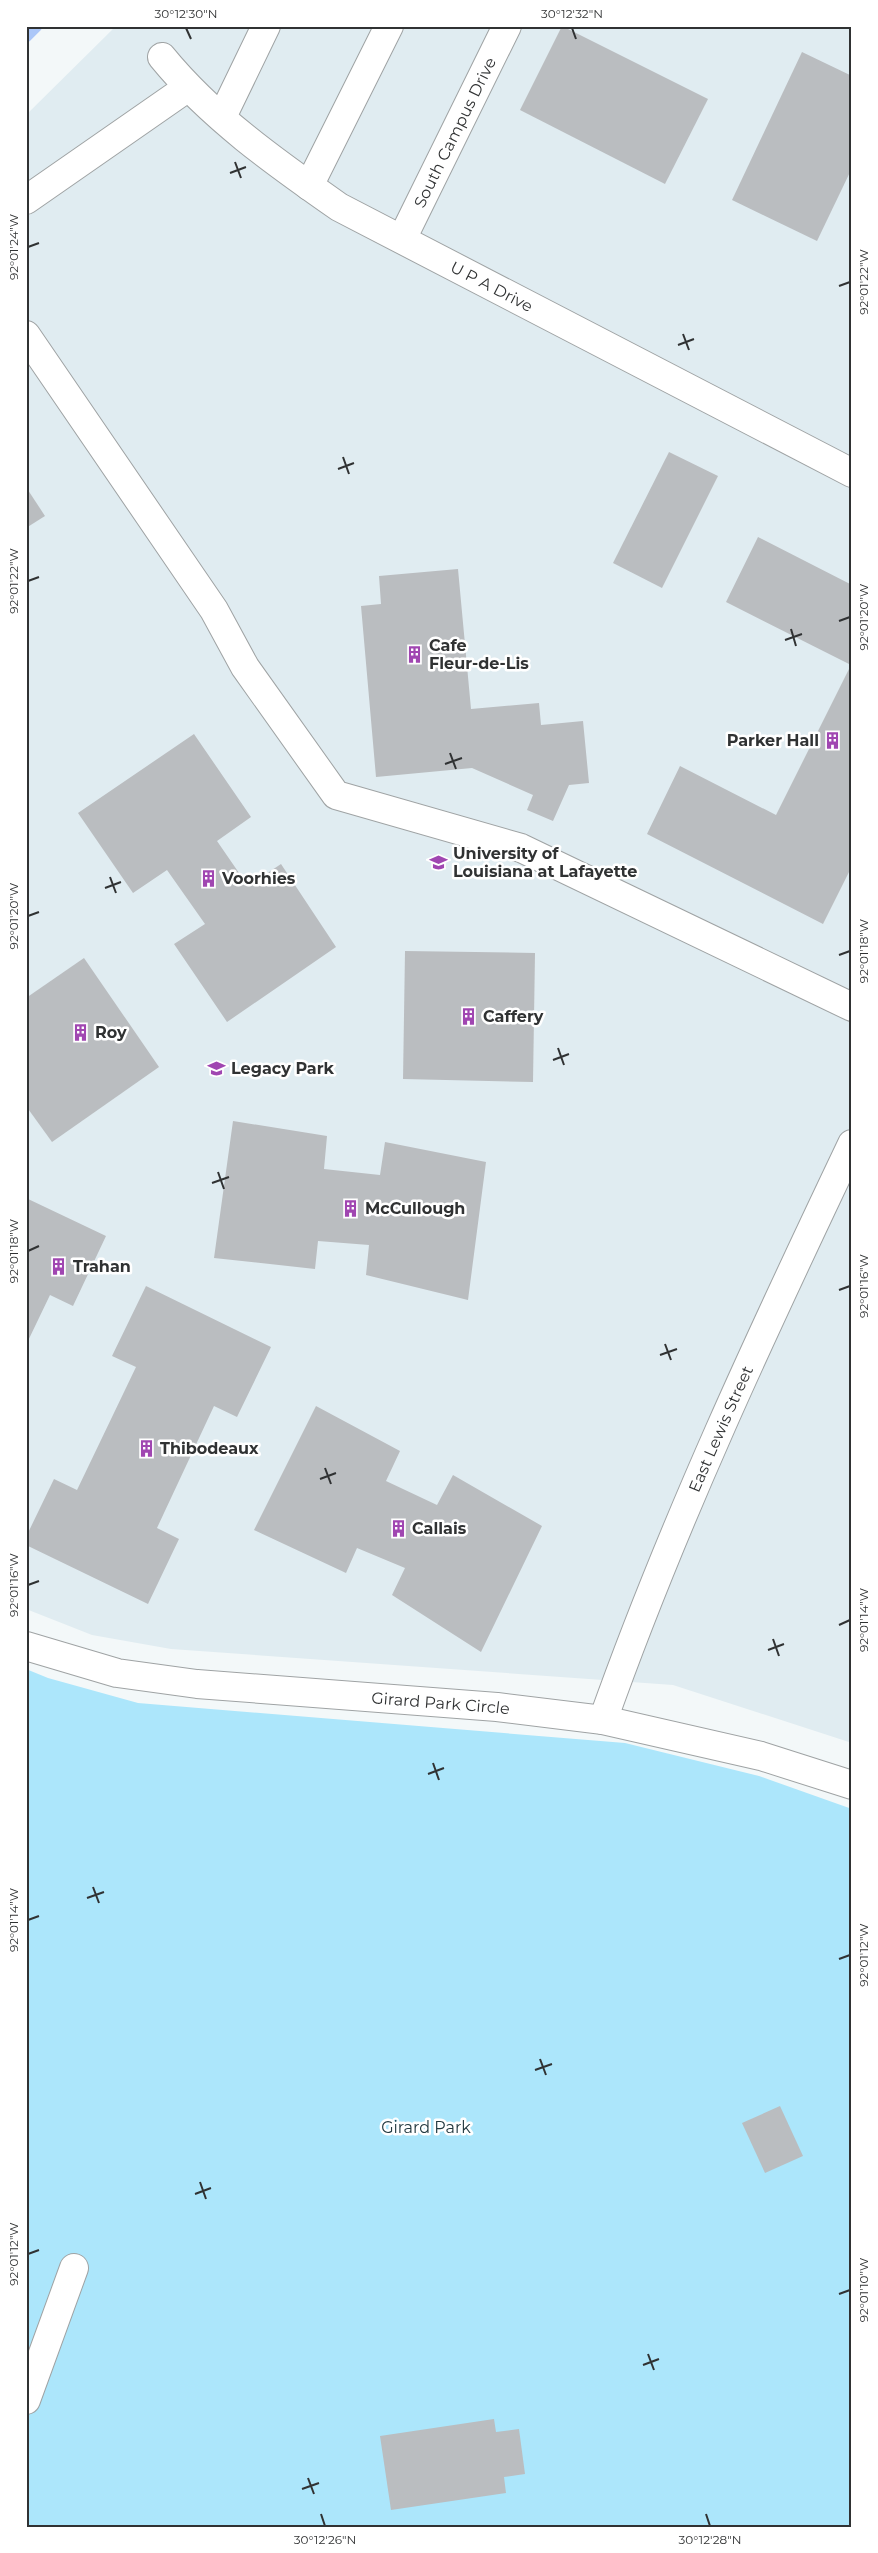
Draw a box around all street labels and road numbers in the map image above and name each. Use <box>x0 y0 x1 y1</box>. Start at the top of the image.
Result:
street label: South Campus Drive <box>410 54 500 211</box>
street label: U P A Drive <box>447 258 536 316</box>
street label: East Lewis Street <box>685 1362 757 1495</box>
street label: Girard Park Circle <box>371 1688 511 1718</box>

